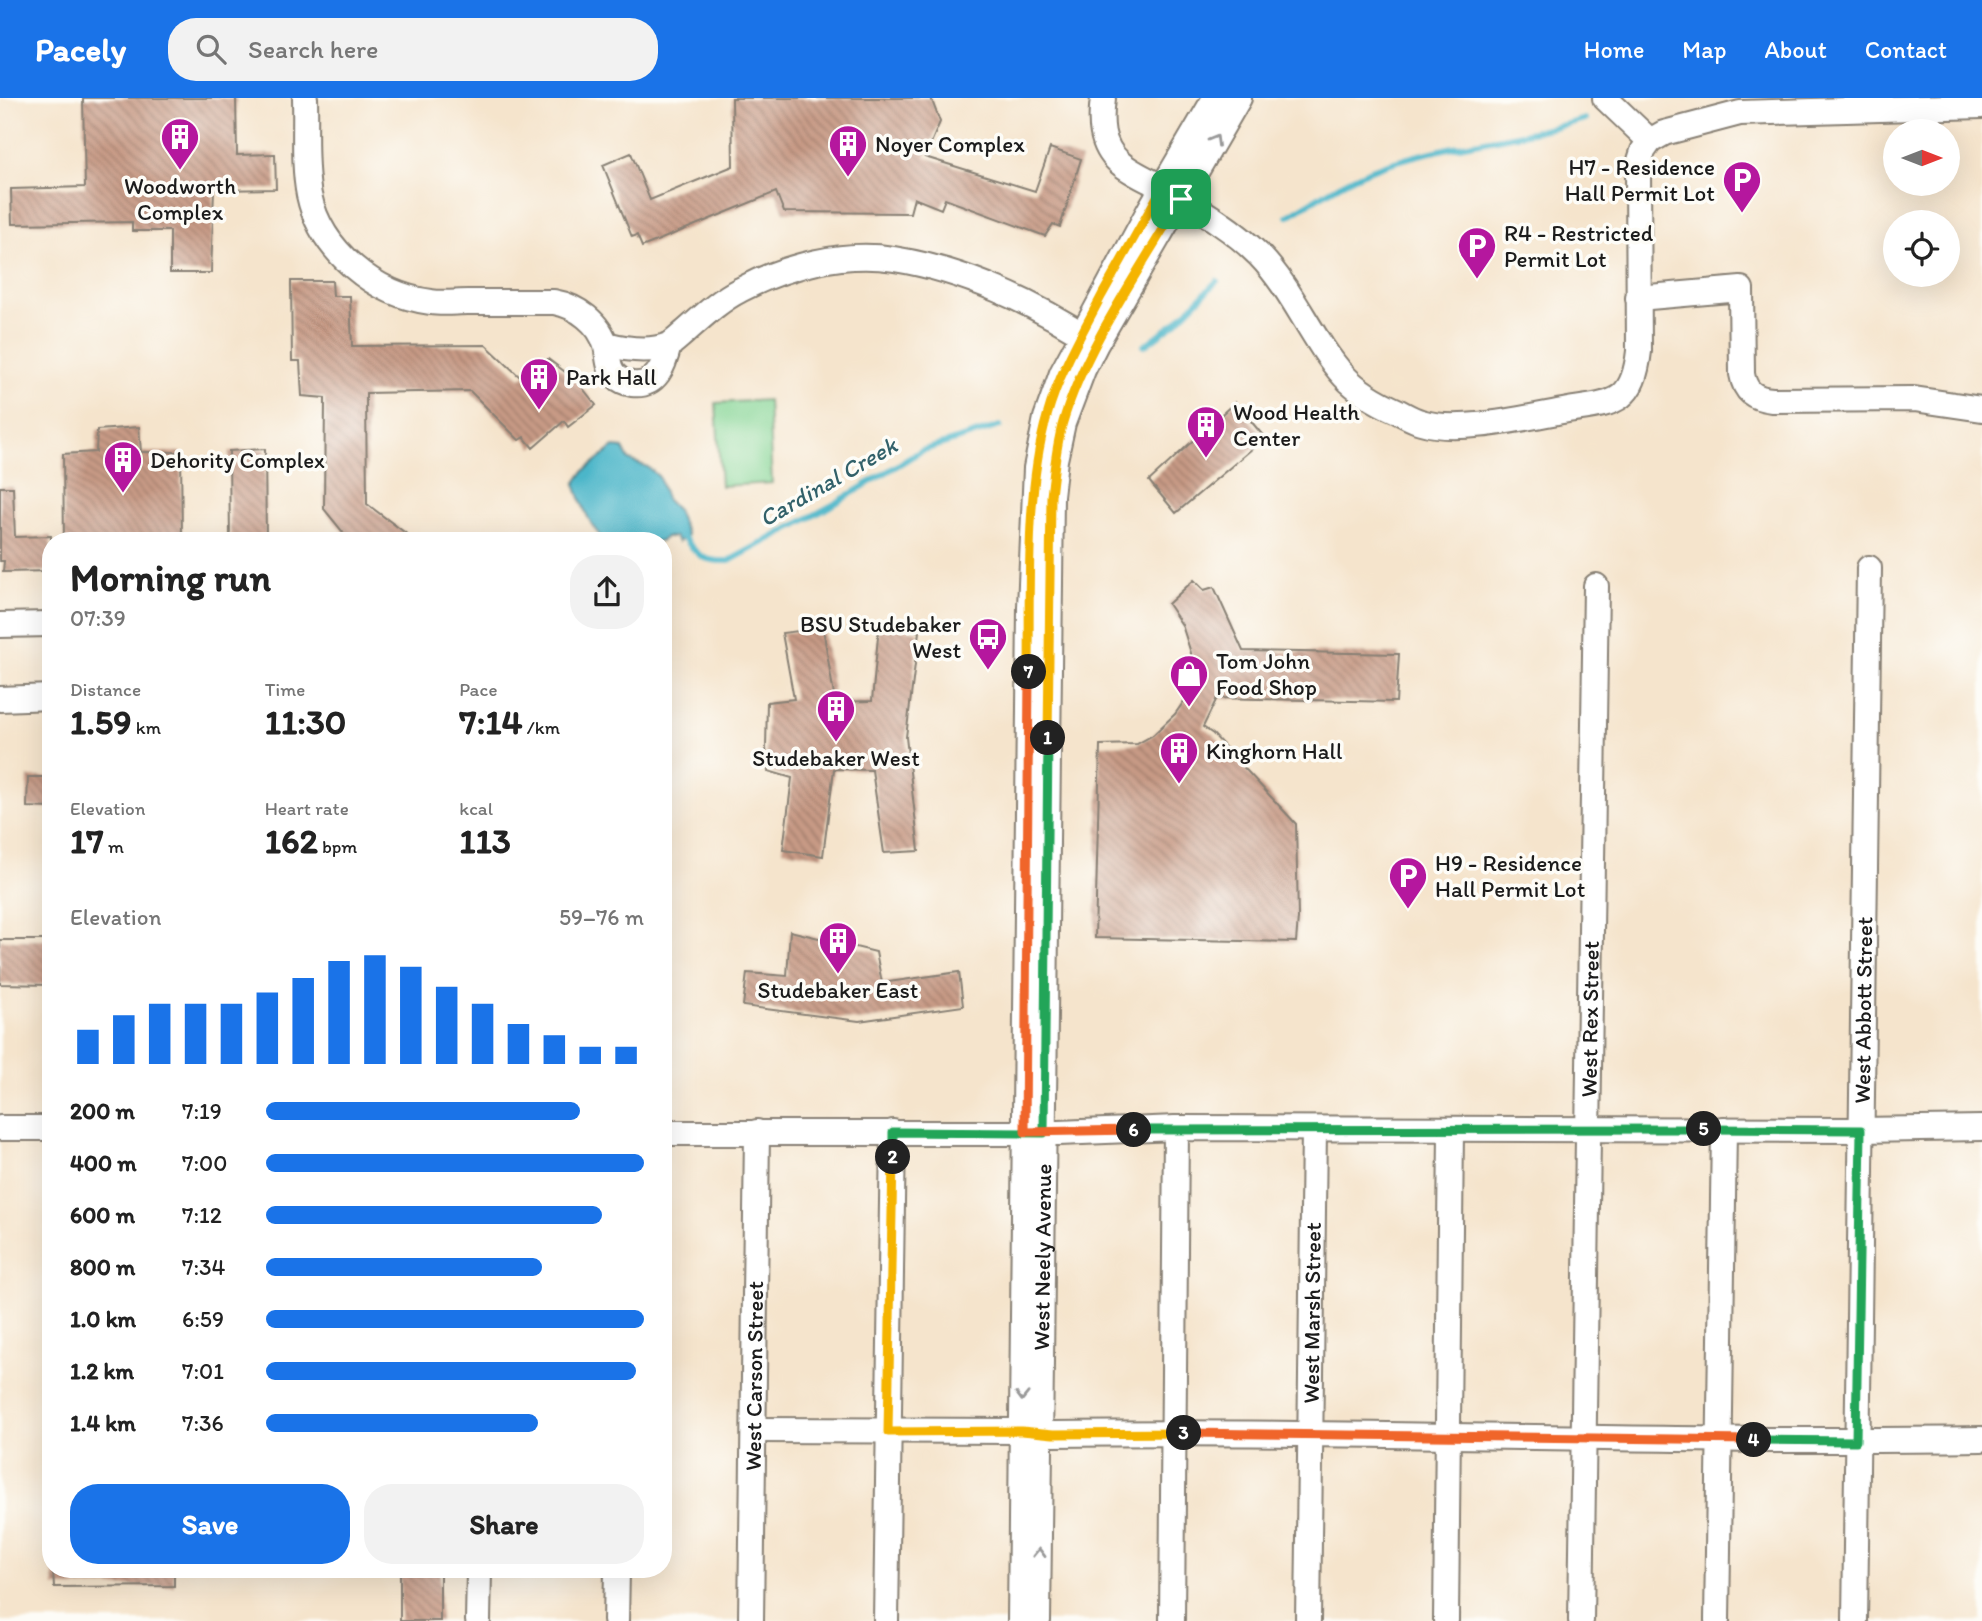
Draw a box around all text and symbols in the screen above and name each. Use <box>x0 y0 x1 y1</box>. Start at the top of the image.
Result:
search box <box>168 18 658 81</box>
text: Pacely <box>35 30 126 69</box>
icon: search <box>192 30 230 68</box>
text: Search here <box>248 33 378 65</box>
text: Home <box>1584 35 1644 64</box>
text: Map <box>1682 35 1726 64</box>
text: About <box>1764 35 1827 64</box>
text: Contact <box>1865 35 1947 64</box>
building icon: Woodworth Complex <box>159 116 201 171</box>
north arrow <box>1883 119 1960 196</box>
map controls <box>1883 119 1960 287</box>
building icon: Noyer Complex <box>827 123 869 178</box>
place label: Noyer Complex <box>875 130 1025 158</box>
one-way arrow <box>1207 135 1220 148</box>
place label: H7 - Residence Hall Permit Lot <box>1565 153 1715 207</box>
parking icon: H7 - Residence Hall Permit Lot <box>1721 159 1763 214</box>
pin <box>1151 169 1211 229</box>
place label: Woodworth Complex <box>124 172 236 226</box>
icon: arrive <box>1162 180 1200 218</box>
button: locate <box>1883 210 1960 287</box>
place label: R4 - Restricted Permit Lot <box>1504 219 1654 273</box>
parking icon: R4 - Restricted Permit Lot <box>1456 225 1498 280</box>
building icon: Park Hall <box>518 356 560 411</box>
place label: Park Hall <box>566 363 657 391</box>
place label: Wood Health Center <box>1233 398 1360 452</box>
building icon: Wood Health Center <box>1185 404 1227 459</box>
water label: Cardinal Creek <box>754 430 903 533</box>
building icon: Dehority Complex <box>102 439 144 494</box>
place label: Dehority Complex <box>150 446 325 474</box>
text: Morning run <box>70 555 271 601</box>
button: share <box>570 555 644 629</box>
text: 07:39 <box>70 604 126 632</box>
place label: BSU Studebaker West <box>800 610 961 664</box>
bus stop icon: BSU Studebaker West <box>967 616 1009 671</box>
place label: Tom John Food Shop <box>1216 647 1317 701</box>
shop icon: Tom John Food Shop <box>1168 653 1210 708</box>
pin: 7 <box>1012 654 1046 690</box>
text: 7 <box>1024 660 1033 683</box>
text: Distance <box>70 678 141 701</box>
text: Time <box>265 678 305 701</box>
text: Pace <box>459 678 497 701</box>
building icon: Studebaker West <box>815 688 857 743</box>
text: 1.59 <box>70 701 132 743</box>
text: 11:30 <box>265 701 346 743</box>
text: 7:14 <box>459 701 523 743</box>
text: km <box>132 716 161 739</box>
text: /km <box>523 716 560 739</box>
pin: 1 <box>1030 720 1066 756</box>
text: 1 <box>1043 726 1052 749</box>
building icon: Kinghorn Hall <box>1158 730 1200 785</box>
place label: Kinghorn Hall <box>1206 737 1343 765</box>
place label: Studebaker West <box>752 744 920 772</box>
text: Elevation <box>70 797 146 820</box>
text: Heart rate <box>265 797 349 820</box>
text: kcal <box>459 797 493 820</box>
text: 17 <box>70 820 104 862</box>
text: 162 <box>265 820 318 862</box>
text: 113 <box>459 820 511 862</box>
text: m <box>104 835 124 858</box>
text: bpm <box>318 835 357 858</box>
place label: H9 - Residence Hall Permit Lot <box>1435 849 1586 903</box>
parking icon: H9 - Residence Hall Permit Lot <box>1387 855 1429 910</box>
text: Elevation <box>70 903 161 931</box>
text: 59–76 m <box>559 903 644 931</box>
street label: West Abbott Street <box>1848 916 1878 1104</box>
building icon: Studebaker East <box>817 920 859 975</box>
street label: West Rex Street <box>1575 940 1605 1098</box>
place label: Studebaker East <box>757 976 919 1004</box>
text: 200 m <box>70 1097 135 1125</box>
text: 7:19 <box>182 1097 222 1125</box>
pin: 6 <box>1116 1112 1152 1148</box>
pin: 5 <box>1686 1112 1722 1146</box>
text: 5 <box>1699 1117 1708 1140</box>
text: 6 <box>1128 1118 1139 1141</box>
pin: 2 <box>876 1140 910 1174</box>
text: 2 <box>888 1145 898 1168</box>
text: 400 m <box>70 1149 137 1177</box>
text: 7:00 <box>182 1149 227 1177</box>
street label: West Neely Avenue <box>1027 1163 1057 1351</box>
text: 600 m <box>70 1201 135 1229</box>
text: 7:12 <box>182 1201 222 1229</box>
street label: West Marsh Street <box>1297 1222 1327 1404</box>
text: 800 m <box>70 1253 135 1281</box>
text: 7:34 <box>182 1253 225 1281</box>
street label: West Carson Street <box>739 1281 769 1471</box>
text: 1.0 km <box>70 1305 136 1333</box>
text: 6:59 <box>182 1305 224 1333</box>
text: 1.2 km <box>70 1357 134 1385</box>
text: 7:01 <box>182 1357 224 1385</box>
one-way arrow <box>1014 1392 1030 1402</box>
text: 1.4 km <box>70 1409 136 1437</box>
text: 7:36 <box>182 1409 224 1437</box>
pin: 3 <box>1166 1416 1202 1450</box>
text: 3 <box>1178 1421 1189 1444</box>
pin: 4 <box>1736 1422 1772 1458</box>
text: 4 <box>1748 1428 1759 1451</box>
button: Save <box>70 1484 350 1564</box>
button: Share <box>364 1484 644 1564</box>
one-way arrow <box>1031 1547 1047 1558</box>

